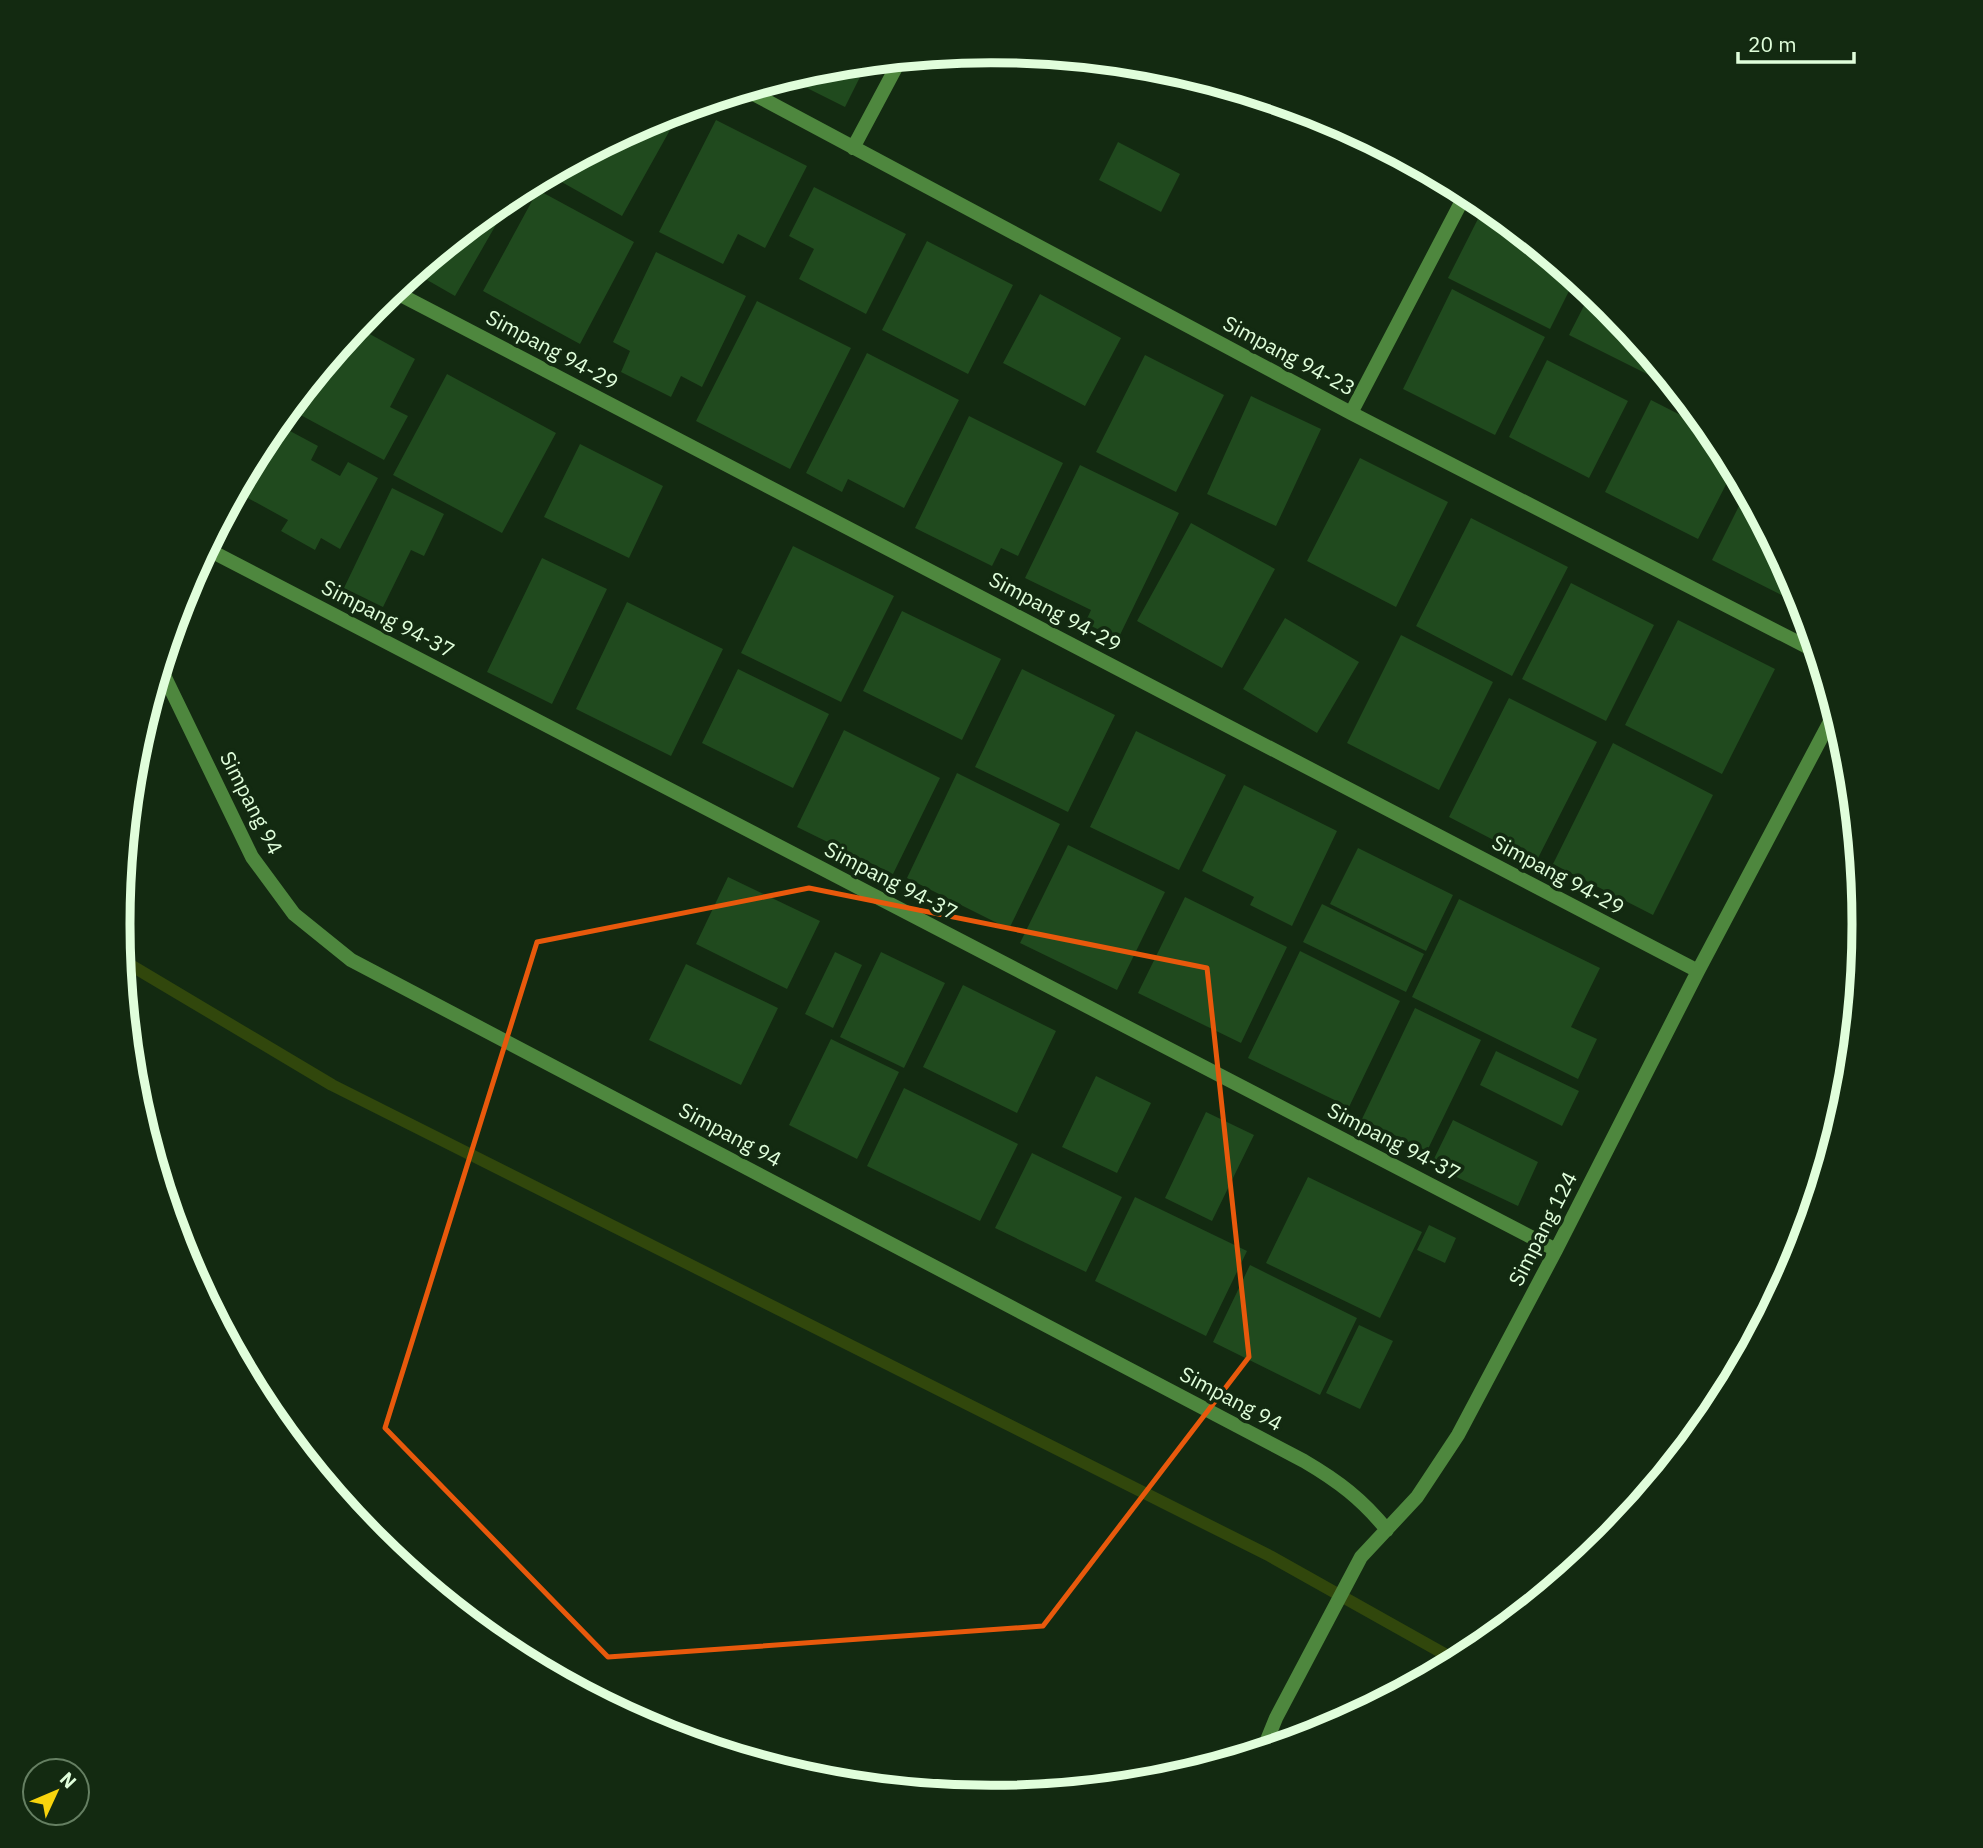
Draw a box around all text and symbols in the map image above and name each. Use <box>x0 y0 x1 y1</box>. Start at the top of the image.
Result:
scale bar <box>1738 21 1854 65</box>
text: 20 m <box>1748 30 1797 58</box>
street label: Simpang 94-29 <box>481 302 623 396</box>
street label: Simpang 94-23 <box>1218 308 1360 402</box>
street label: Simpang 94-29 <box>984 564 1126 658</box>
street label: Simpang 94-37 <box>317 573 460 664</box>
street label: Simpang 94 <box>214 746 290 859</box>
street label: Simpang 94-29 <box>1487 827 1629 921</box>
street label: Simpang 94-37 <box>820 835 963 926</box>
street label: Simpang 94 <box>674 1095 787 1173</box>
street label: Simpang 94-37 <box>1323 1096 1466 1187</box>
street label: Simpang 124 <box>1501 1167 1583 1291</box>
street label: Simpang 94 <box>1175 1359 1288 1437</box>
north arrow <box>21 1757 91 1827</box>
text: N <box>55 1767 82 1793</box>

